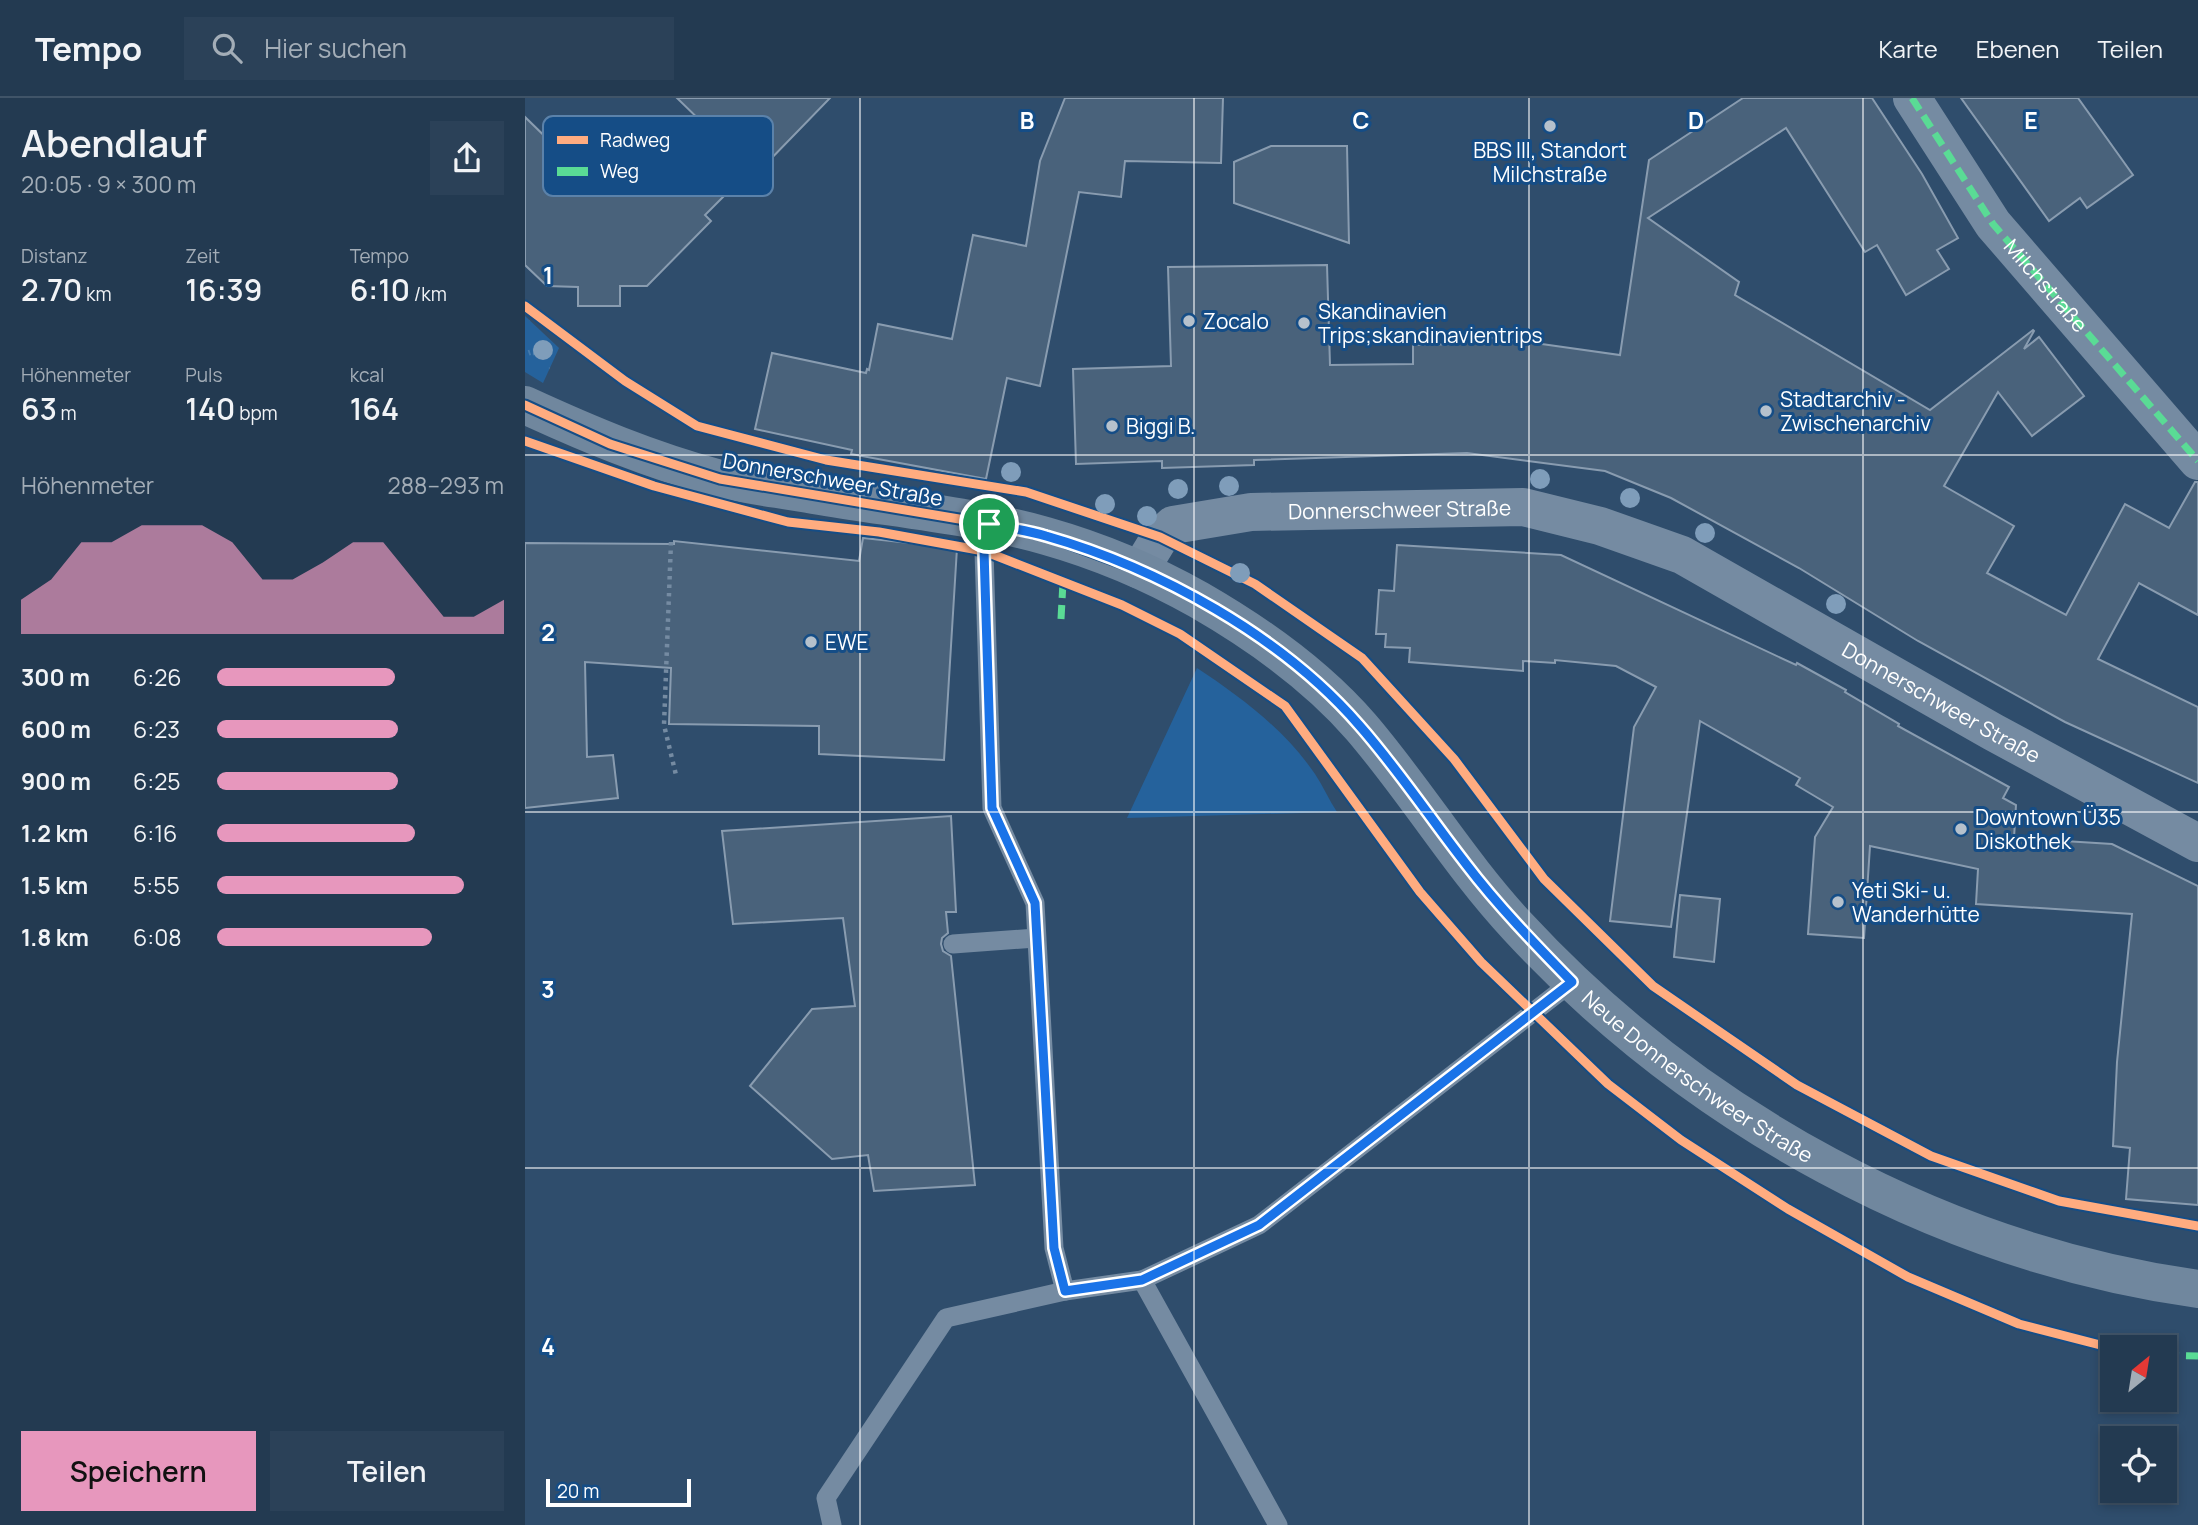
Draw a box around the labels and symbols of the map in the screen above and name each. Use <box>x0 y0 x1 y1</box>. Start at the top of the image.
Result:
text: B <box>1020 104 1034 136</box>
text: C <box>1353 104 1370 136</box>
text: D <box>1688 104 1704 136</box>
text: E <box>2024 104 2038 136</box>
legend <box>543 116 773 196</box>
marker: BBS III, Standort Milchstraße <box>1542 118 1558 134</box>
text: Radweg <box>600 127 670 153</box>
place label: BBS III, Standort Milchstraße <box>1473 136 1627 188</box>
text: Weg <box>600 158 639 184</box>
street label: Milchstraße <box>1998 233 2094 338</box>
text: 1 <box>543 259 553 291</box>
place label: Skandinavien Trips;skandinavientrips <box>1318 297 1543 349</box>
place label: Zocalo <box>1203 307 1269 335</box>
marker: Zocalo <box>1181 313 1197 329</box>
marker: Skandinavien Trips;skandinavientrips <box>1296 315 1312 331</box>
place label: Stadtarchiv - Zwischenarchiv <box>1780 385 1931 437</box>
marker: Stadtarchiv - Zwischenarchiv <box>1758 403 1774 419</box>
place label: Biggi B. <box>1126 412 1195 440</box>
marker: Biggi B. <box>1104 418 1120 434</box>
street label: Donnerschweer Straße <box>721 446 945 512</box>
street label: Donnerschweer Straße <box>1288 493 1511 525</box>
pin <box>959 494 1019 554</box>
text: 2 <box>541 616 555 648</box>
place label: EWE <box>825 628 869 656</box>
marker: EWE <box>803 634 819 650</box>
street label: Donnerschweer Straße <box>1837 635 2045 769</box>
place label: Downtown Ü35 Diskothek <box>1975 803 2121 855</box>
marker: Downtown Ü35 Diskothek <box>1953 821 1969 837</box>
place label: Yeti Ski- u. Wanderhütte <box>1852 876 1980 928</box>
marker: Yeti Ski- u. Wanderhütte <box>1830 894 1846 910</box>
text: 3 <box>541 973 555 1005</box>
street label: Neue Donnerschweer Straße <box>1576 984 1818 1169</box>
text: 4 <box>541 1330 555 1362</box>
north arrow <box>2100 1335 2177 1412</box>
scale bar <box>546 1476 691 1508</box>

